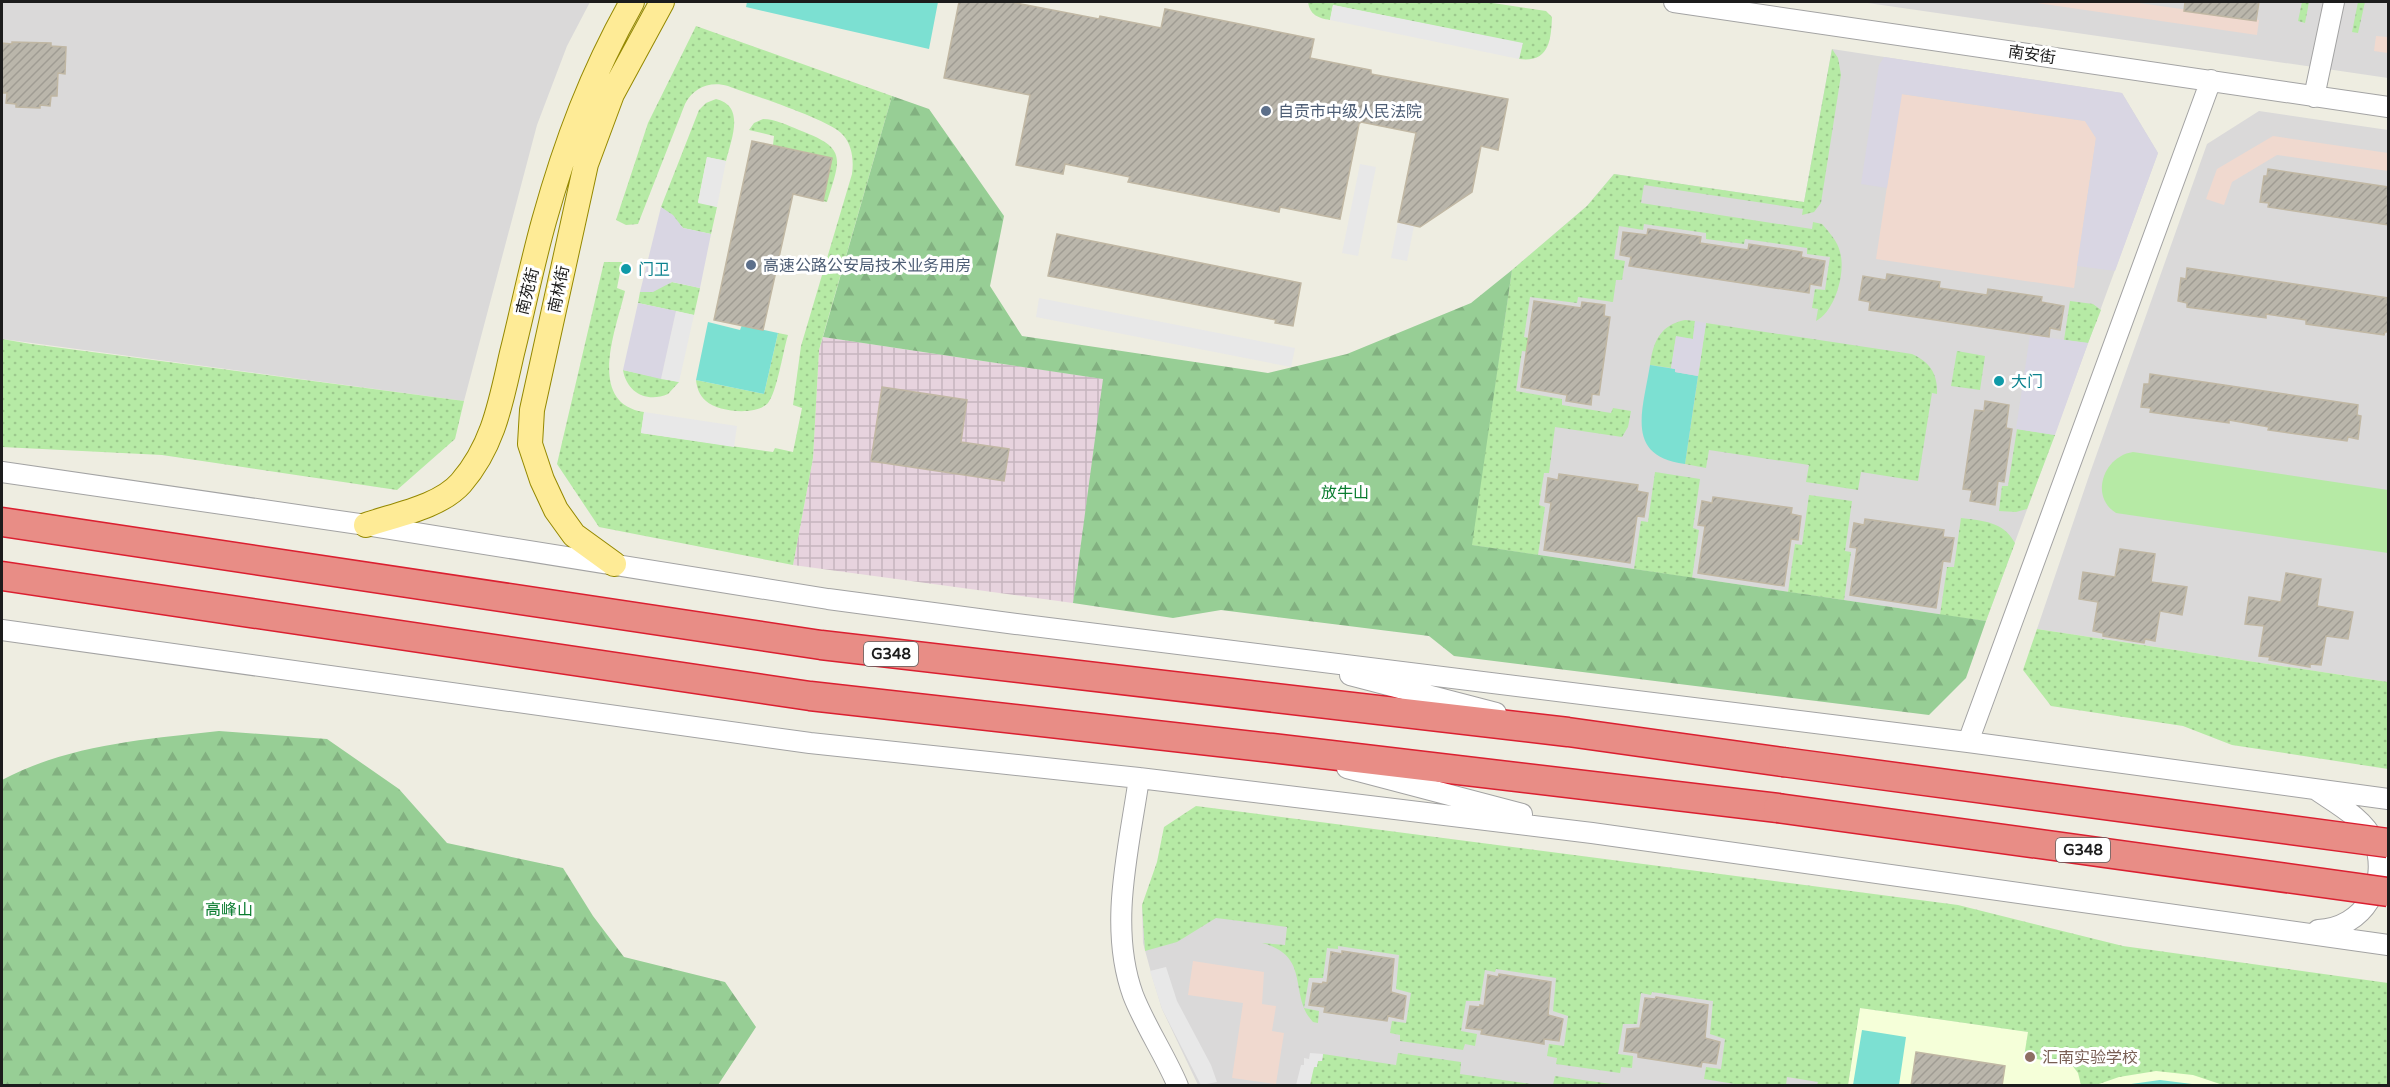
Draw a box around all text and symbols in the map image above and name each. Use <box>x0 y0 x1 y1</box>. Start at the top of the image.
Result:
street label: 南安街 <box>2007 42 2057 68</box>
place label: 自贡市中级人民法院 <box>1278 102 1422 122</box>
marker: 自贡市中级人民法院 <box>1259 104 1273 118</box>
place label: 高速公路公安局技术业务用房 <box>763 256 971 276</box>
marker: 高速公路公安局技术业务用房 <box>744 258 758 272</box>
place label: 门卫 <box>638 260 670 280</box>
marker: 门卫 <box>619 262 633 276</box>
street label: 南林街 <box>544 264 574 315</box>
street label: 南苑街 <box>512 266 543 317</box>
place label: 大门 <box>2011 372 2043 392</box>
marker: 大门 <box>1992 374 2006 388</box>
park label: 放牛山 <box>1321 483 1369 503</box>
road number: G348 <box>864 642 918 666</box>
road number: G348 <box>2056 838 2110 862</box>
park label: 高峰山 <box>205 900 253 920</box>
place label: 汇南实验学校 <box>2042 1048 2138 1068</box>
marker: 汇南实验学校 <box>2023 1050 2037 1064</box>

